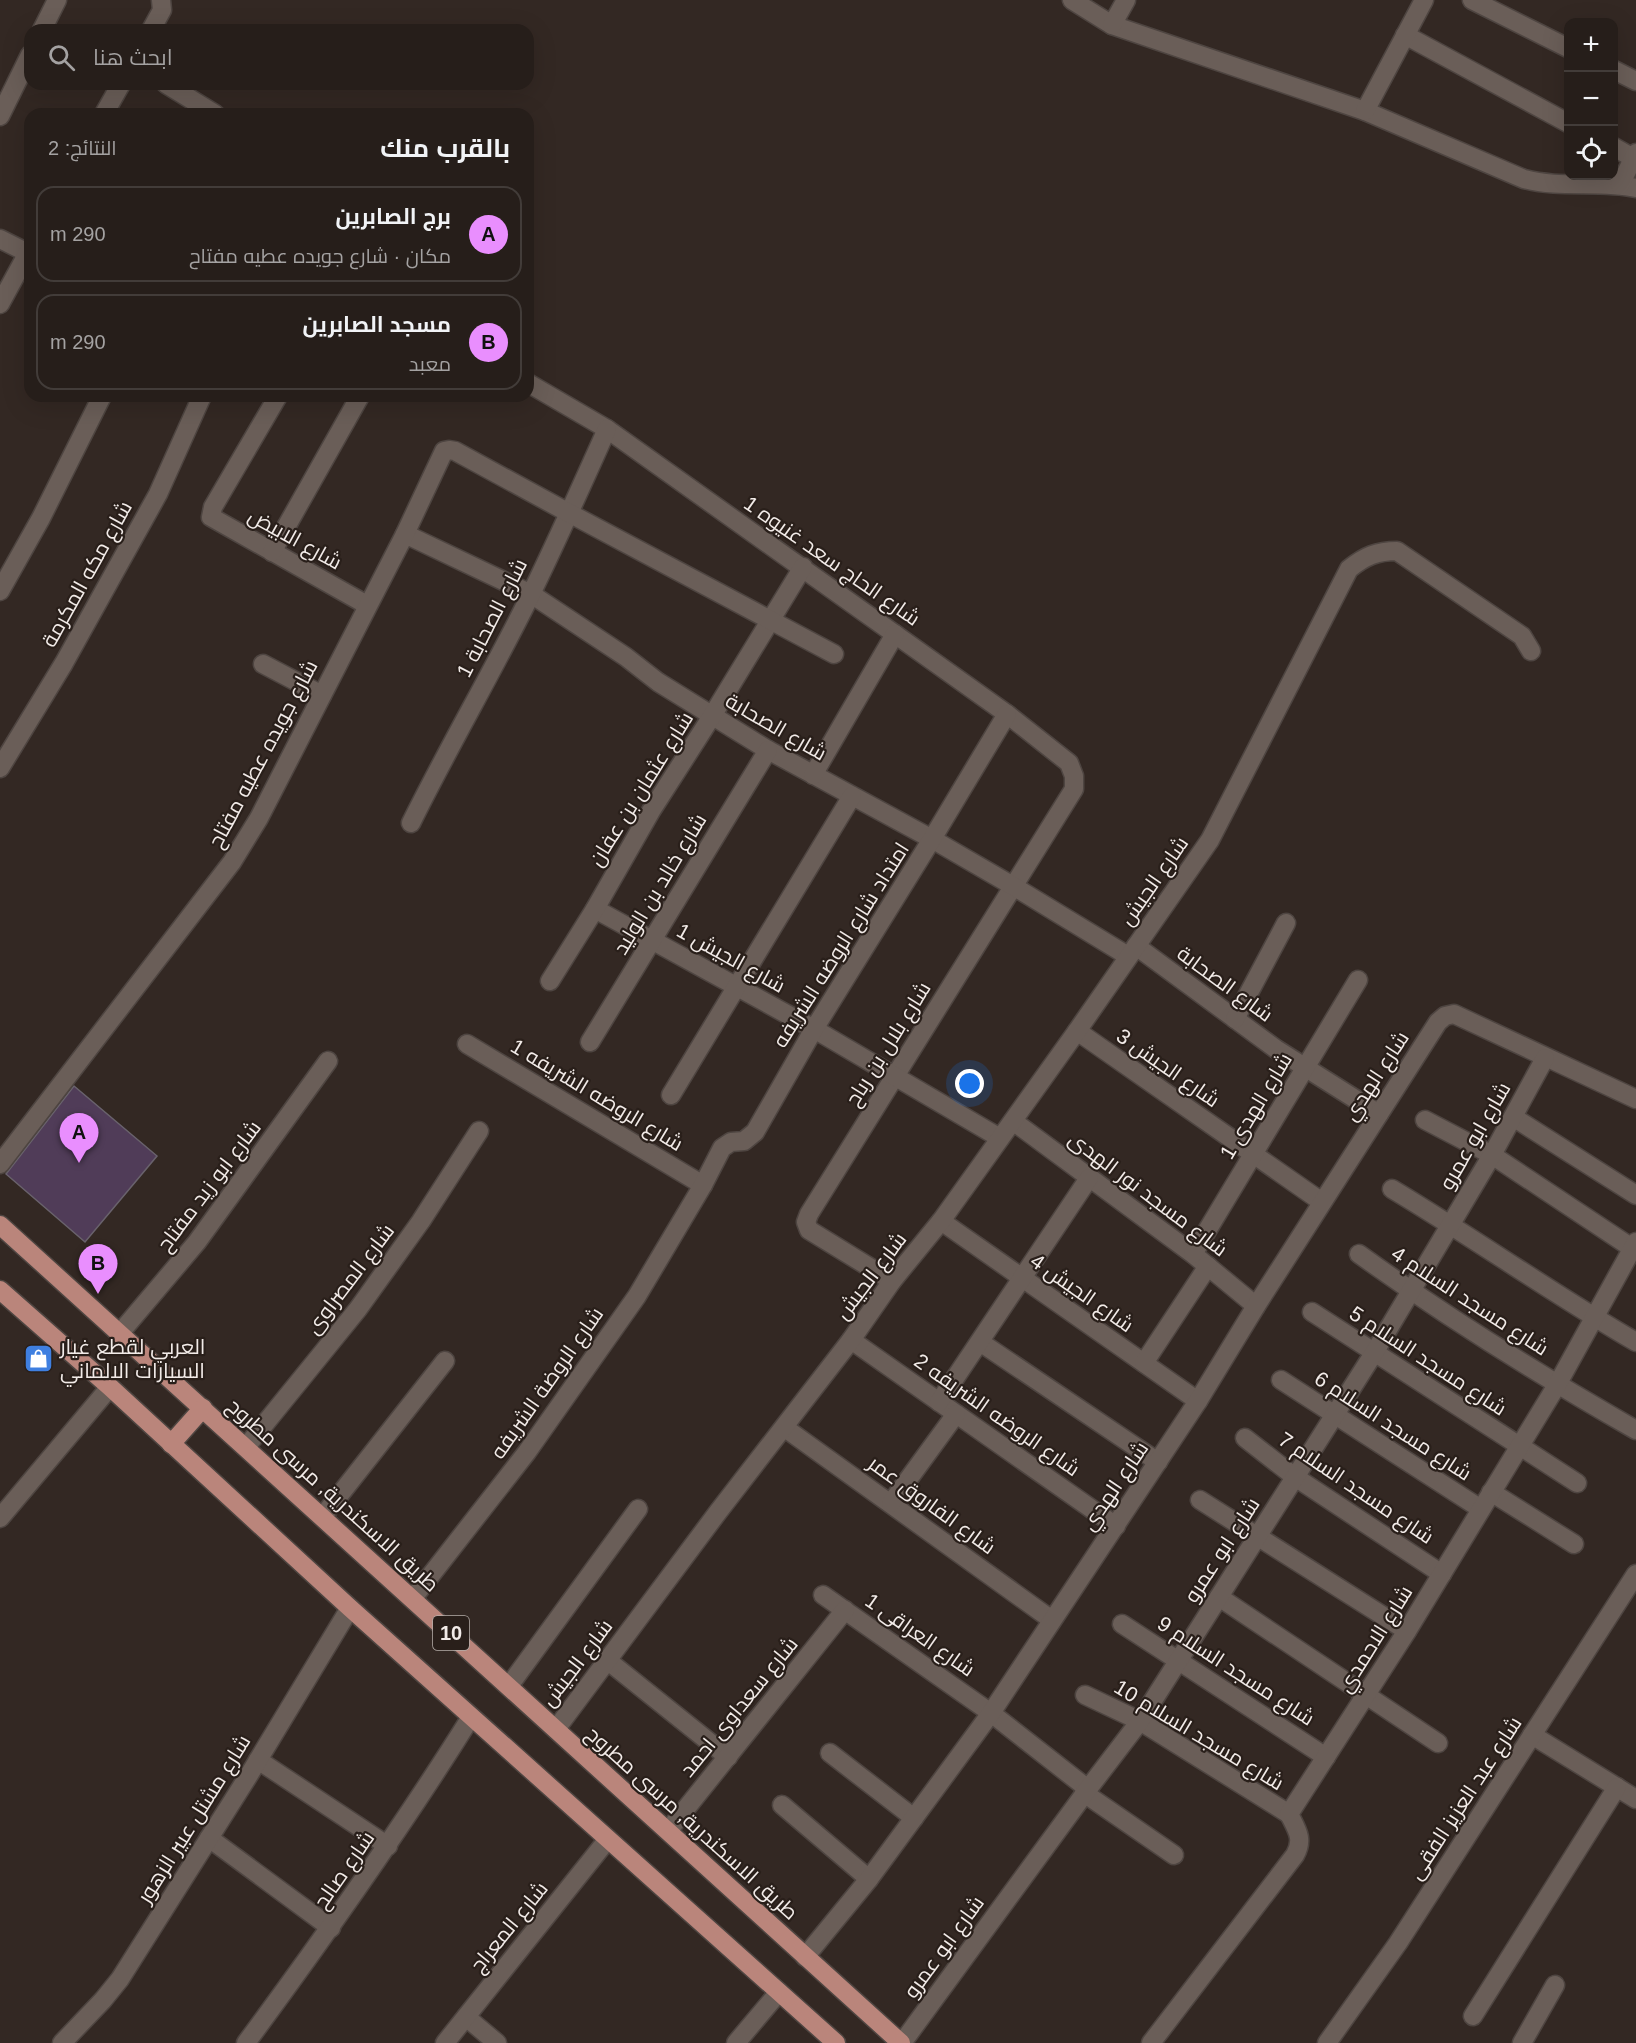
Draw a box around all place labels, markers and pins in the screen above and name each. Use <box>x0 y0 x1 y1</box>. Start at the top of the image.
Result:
pin: A <box>60 1114 98 1163</box>
pin: B <box>78 1244 118 1294</box>
place label: العربي لقطع غيار السيارات الالماني <box>59 1335 205 1387</box>
shop icon: العربي لقطع غيار السيارات الالماني <box>23 1343 55 1375</box>

